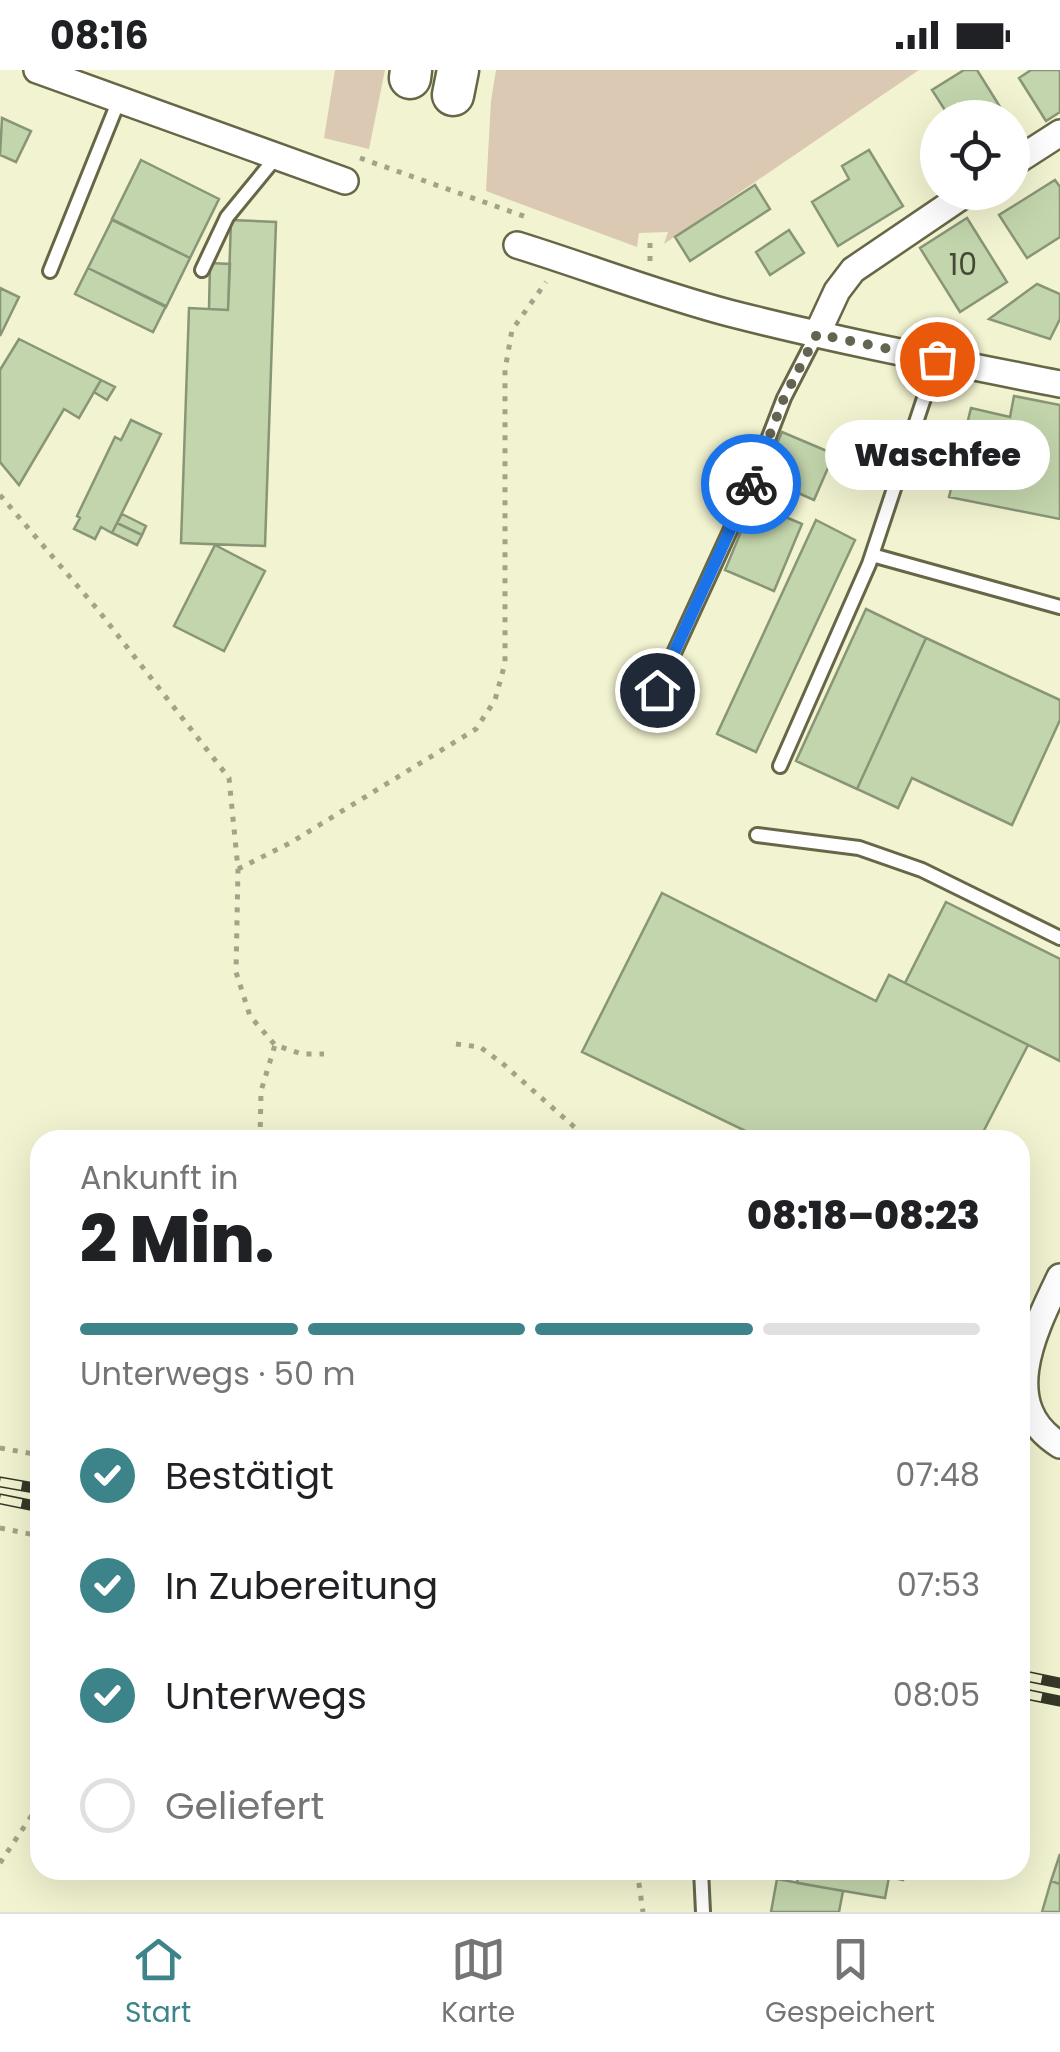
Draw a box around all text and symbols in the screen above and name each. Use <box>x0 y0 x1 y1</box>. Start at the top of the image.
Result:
text: 08:16 <box>50 9 149 62</box>
map controls <box>920 100 1030 210</box>
button: locate <box>920 100 1030 210</box>
house number: 10 <box>949 243 977 286</box>
pin <box>895 317 980 402</box>
icon: bag <box>910 332 965 387</box>
callout: Waschfee <box>824 419 1050 489</box>
text: Waschfee <box>854 432 1021 477</box>
courier <box>701 434 801 534</box>
icon: bike <box>724 457 779 512</box>
pin <box>615 648 700 733</box>
icon: home <box>630 663 685 718</box>
text: Ankunft in <box>80 1155 239 1200</box>
text: 08:18–08:23 <box>747 1189 980 1242</box>
text: 2 Min. <box>80 1194 274 1285</box>
text: Unterwegs · 50 m <box>80 1351 356 1396</box>
icon: check <box>80 1448 135 1503</box>
text: Bestätigt <box>165 1449 334 1502</box>
text: 07:48 <box>895 1452 980 1497</box>
icon: check <box>80 1558 135 1613</box>
text: In Zubereitung <box>165 1559 438 1612</box>
text: 07:53 <box>897 1562 980 1607</box>
icon: check <box>80 1668 135 1723</box>
text: Unterwegs <box>165 1669 367 1722</box>
text: 08:05 <box>893 1672 980 1717</box>
text: Geliefert <box>165 1779 324 1832</box>
tab: Start <box>125 1932 191 2034</box>
tab: Karte <box>441 1932 515 2034</box>
tab: Gespeichert <box>765 1932 935 2034</box>

